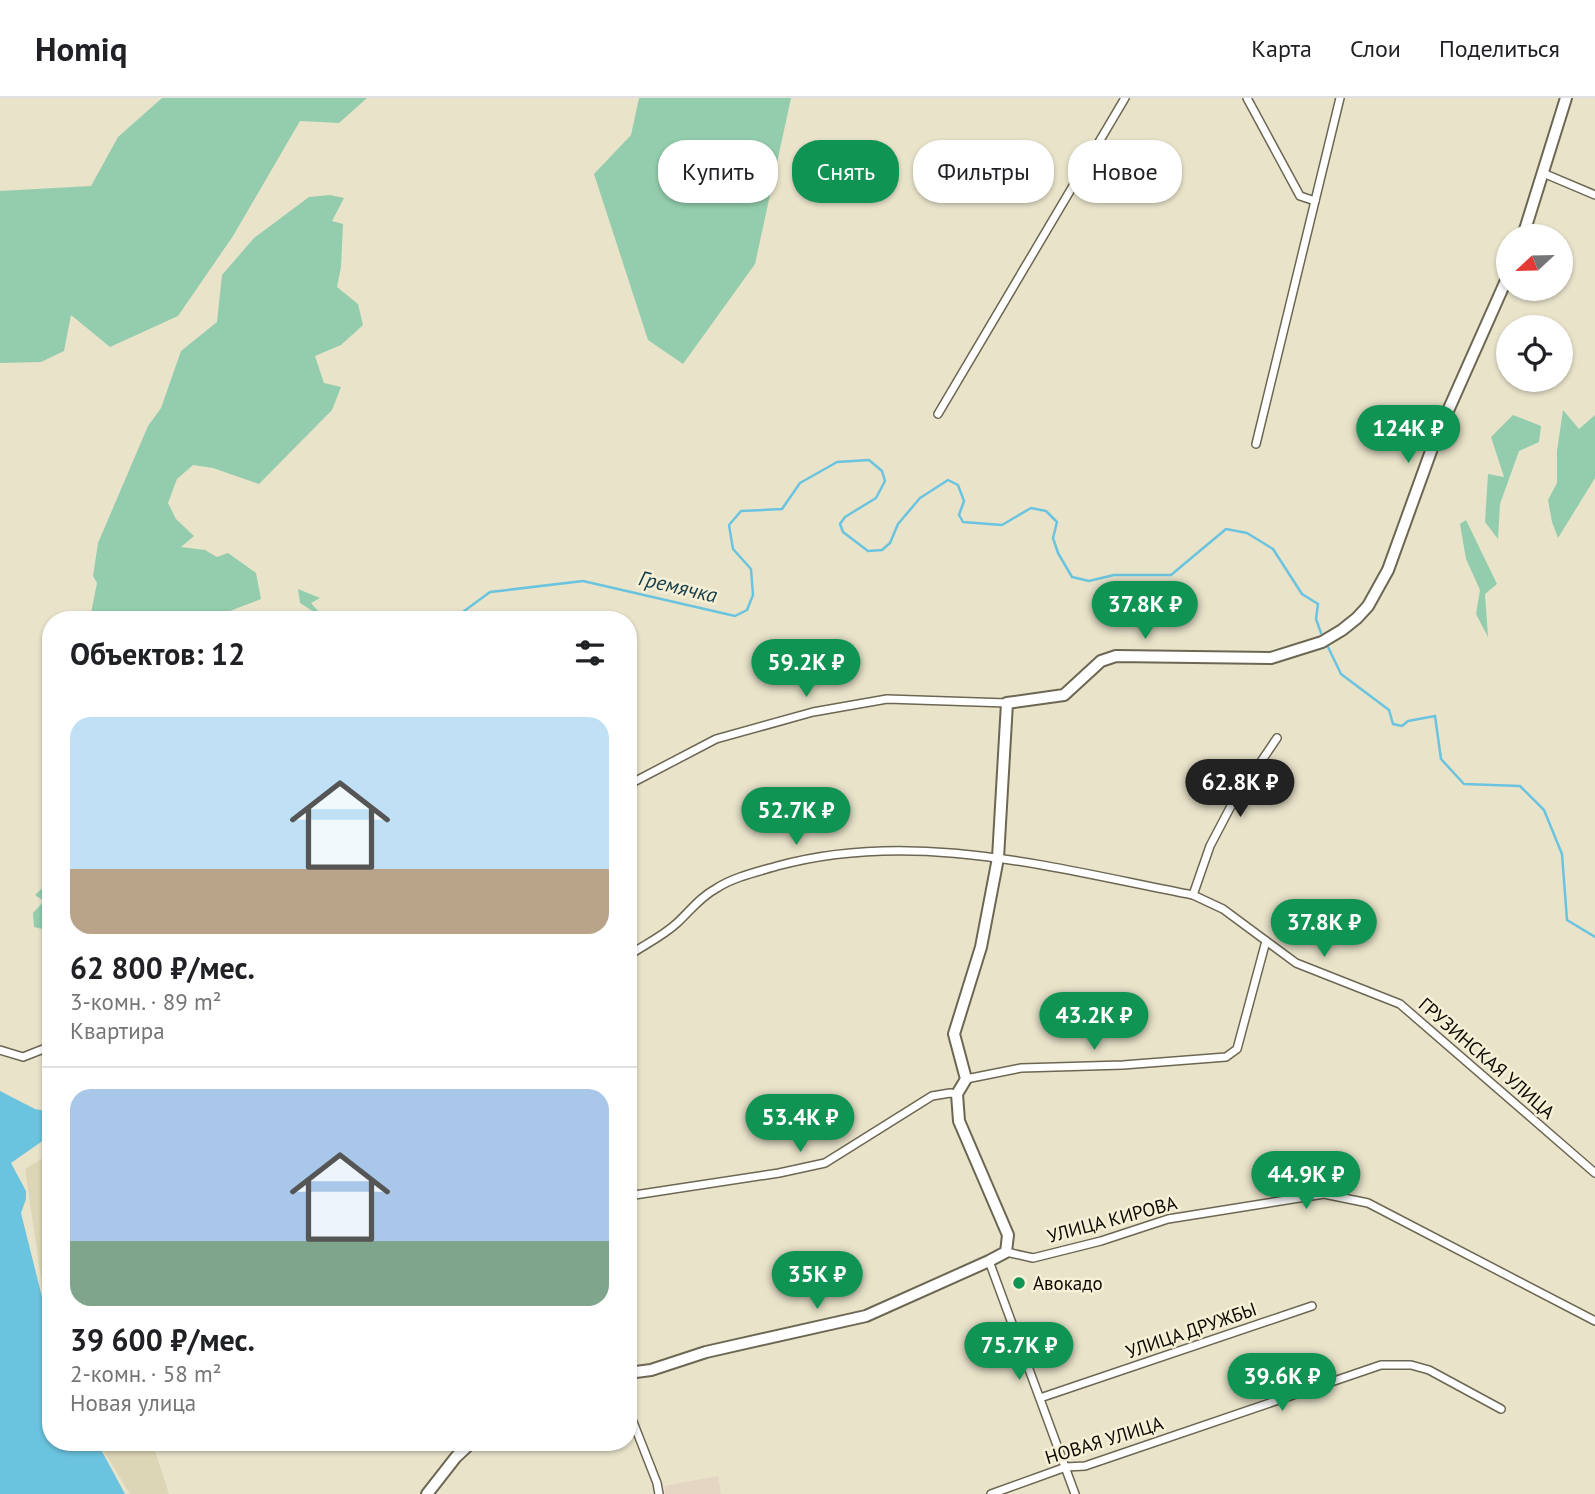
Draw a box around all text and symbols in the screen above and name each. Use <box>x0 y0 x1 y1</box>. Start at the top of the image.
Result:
text: Homiq <box>35 27 127 70</box>
text: Карта <box>1251 33 1312 64</box>
text: Слои <box>1350 33 1401 64</box>
text: Поделиться <box>1439 33 1560 64</box>
chip: Купить <box>658 140 778 203</box>
chip: Снять <box>792 140 899 203</box>
chip: Фильтры <box>913 140 1054 203</box>
chip: Новое <box>1068 140 1182 203</box>
north arrow <box>1496 224 1573 301</box>
map controls <box>1496 224 1573 392</box>
button: locate <box>1496 315 1573 392</box>
pin: 124K ₽ <box>1351 406 1465 465</box>
text: 124K ₽ <box>1372 413 1444 442</box>
water label: Гремячка <box>636 564 721 609</box>
pin: 37.8K ₽ <box>1080 582 1210 641</box>
text: 37.8K ₽ <box>1108 589 1182 618</box>
text: Объектов: 12 <box>70 634 245 673</box>
icon: filters <box>571 634 609 672</box>
pin: 59.2K ₽ <box>741 640 871 699</box>
text: 59.2K ₽ <box>767 647 845 676</box>
pin: 62.8K ₽ <box>1175 760 1305 819</box>
icon: home <box>277 762 403 888</box>
text: 62.8K ₽ <box>1201 767 1279 796</box>
pin: 52.7K ₽ <box>731 788 861 847</box>
text: 52.7K ₽ <box>757 795 835 824</box>
pin: 37.8K ₽ <box>1259 900 1389 959</box>
text: 37.8K ₽ <box>1287 907 1361 936</box>
text: 62 800 ₽/мес. <box>70 948 255 987</box>
text: 3-комн. · 89 m² <box>70 987 222 1016</box>
pin: 43.2K ₽ <box>1029 992 1159 1052</box>
street label: ГРУЗИНСКАЯ УЛИЦА <box>1414 992 1560 1124</box>
text: 43.2K ₽ <box>1055 1000 1133 1029</box>
text: Квартира <box>70 1016 165 1045</box>
pin: 53.4K ₽ <box>735 1094 865 1154</box>
text: 53.4K ₽ <box>761 1102 839 1131</box>
icon: home <box>277 1134 403 1260</box>
pin: 44.9K ₽ <box>1241 1152 1371 1211</box>
text: 44.9K ₽ <box>1267 1159 1345 1188</box>
street label: УЛИЦА КИРОВА <box>1045 1190 1179 1248</box>
pin: 35K ₽ <box>768 1252 866 1311</box>
text: 35K ₽ <box>788 1259 846 1288</box>
place label: Авокадо <box>1033 1271 1103 1295</box>
marker: Авокадо <box>1011 1275 1027 1291</box>
street label: УЛИЦА ДРУЖБЫ <box>1123 1296 1259 1364</box>
text: 39 600 ₽/мес. <box>70 1320 255 1359</box>
pin: 75.7K ₽ <box>954 1322 1084 1382</box>
text: 75.7K ₽ <box>980 1330 1058 1359</box>
pin: 39.6K ₽ <box>1217 1354 1347 1413</box>
text: 2-комн. · 58 m² <box>70 1359 222 1388</box>
text: 39.6K ₽ <box>1243 1361 1321 1390</box>
text: Новая улица <box>70 1388 196 1417</box>
street label: НОВАЯ УЛИЦА <box>1042 1411 1166 1469</box>

